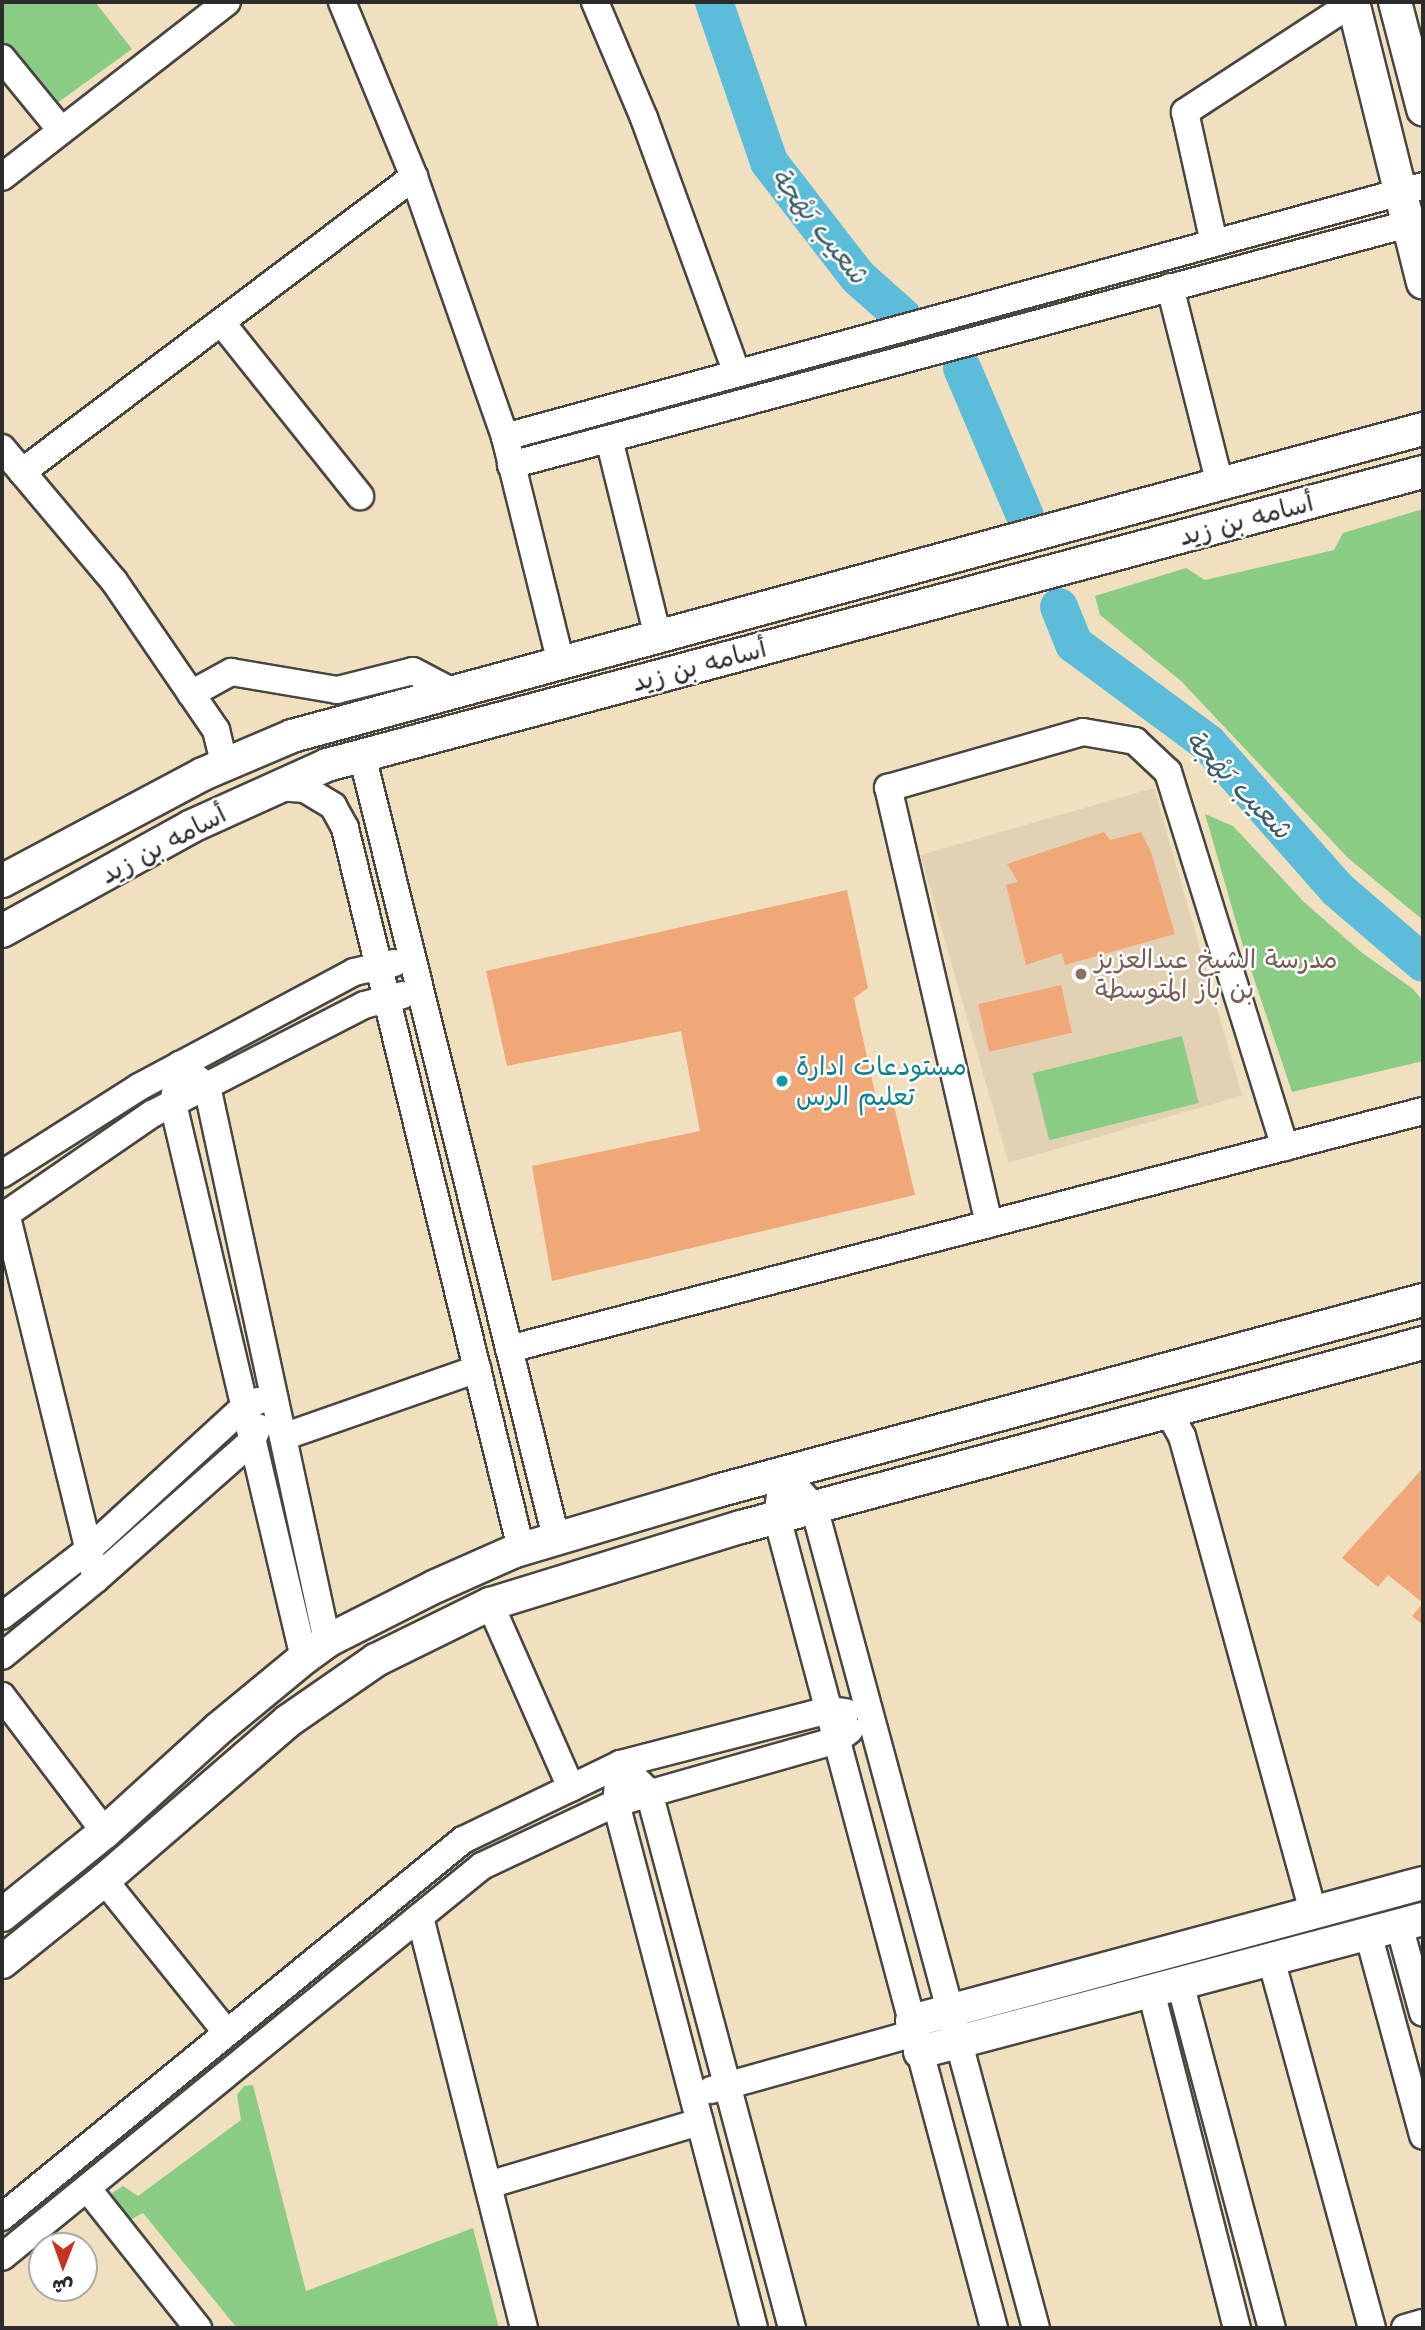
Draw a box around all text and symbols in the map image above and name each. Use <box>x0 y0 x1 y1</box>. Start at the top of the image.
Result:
water label: شعيب بَهْجة <box>764 160 876 290</box>
street label: أسامه بن زيد <box>1175 486 1317 552</box>
street label: أسامه بن زيد <box>628 632 770 698</box>
water label: شعيب بَهْجة <box>1179 723 1299 845</box>
street label: أسامه بن زيد <box>95 798 231 890</box>
place label: مدرسة الشيخ عبدالعزيز بن باز المتوسطة <box>1095 943 1337 1004</box>
marker: مدرسة الشيخ عبدالعزيز بن باز المتوسطة <box>1073 966 1089 982</box>
place label: مستودعات ادارة تعليم الرس <box>796 1050 967 1112</box>
marker: مستودعات ادارة تعليم الرس <box>774 1073 790 1089</box>
north arrow <box>28 2232 98 2302</box>
text: ش <box>52 2274 73 2299</box>

